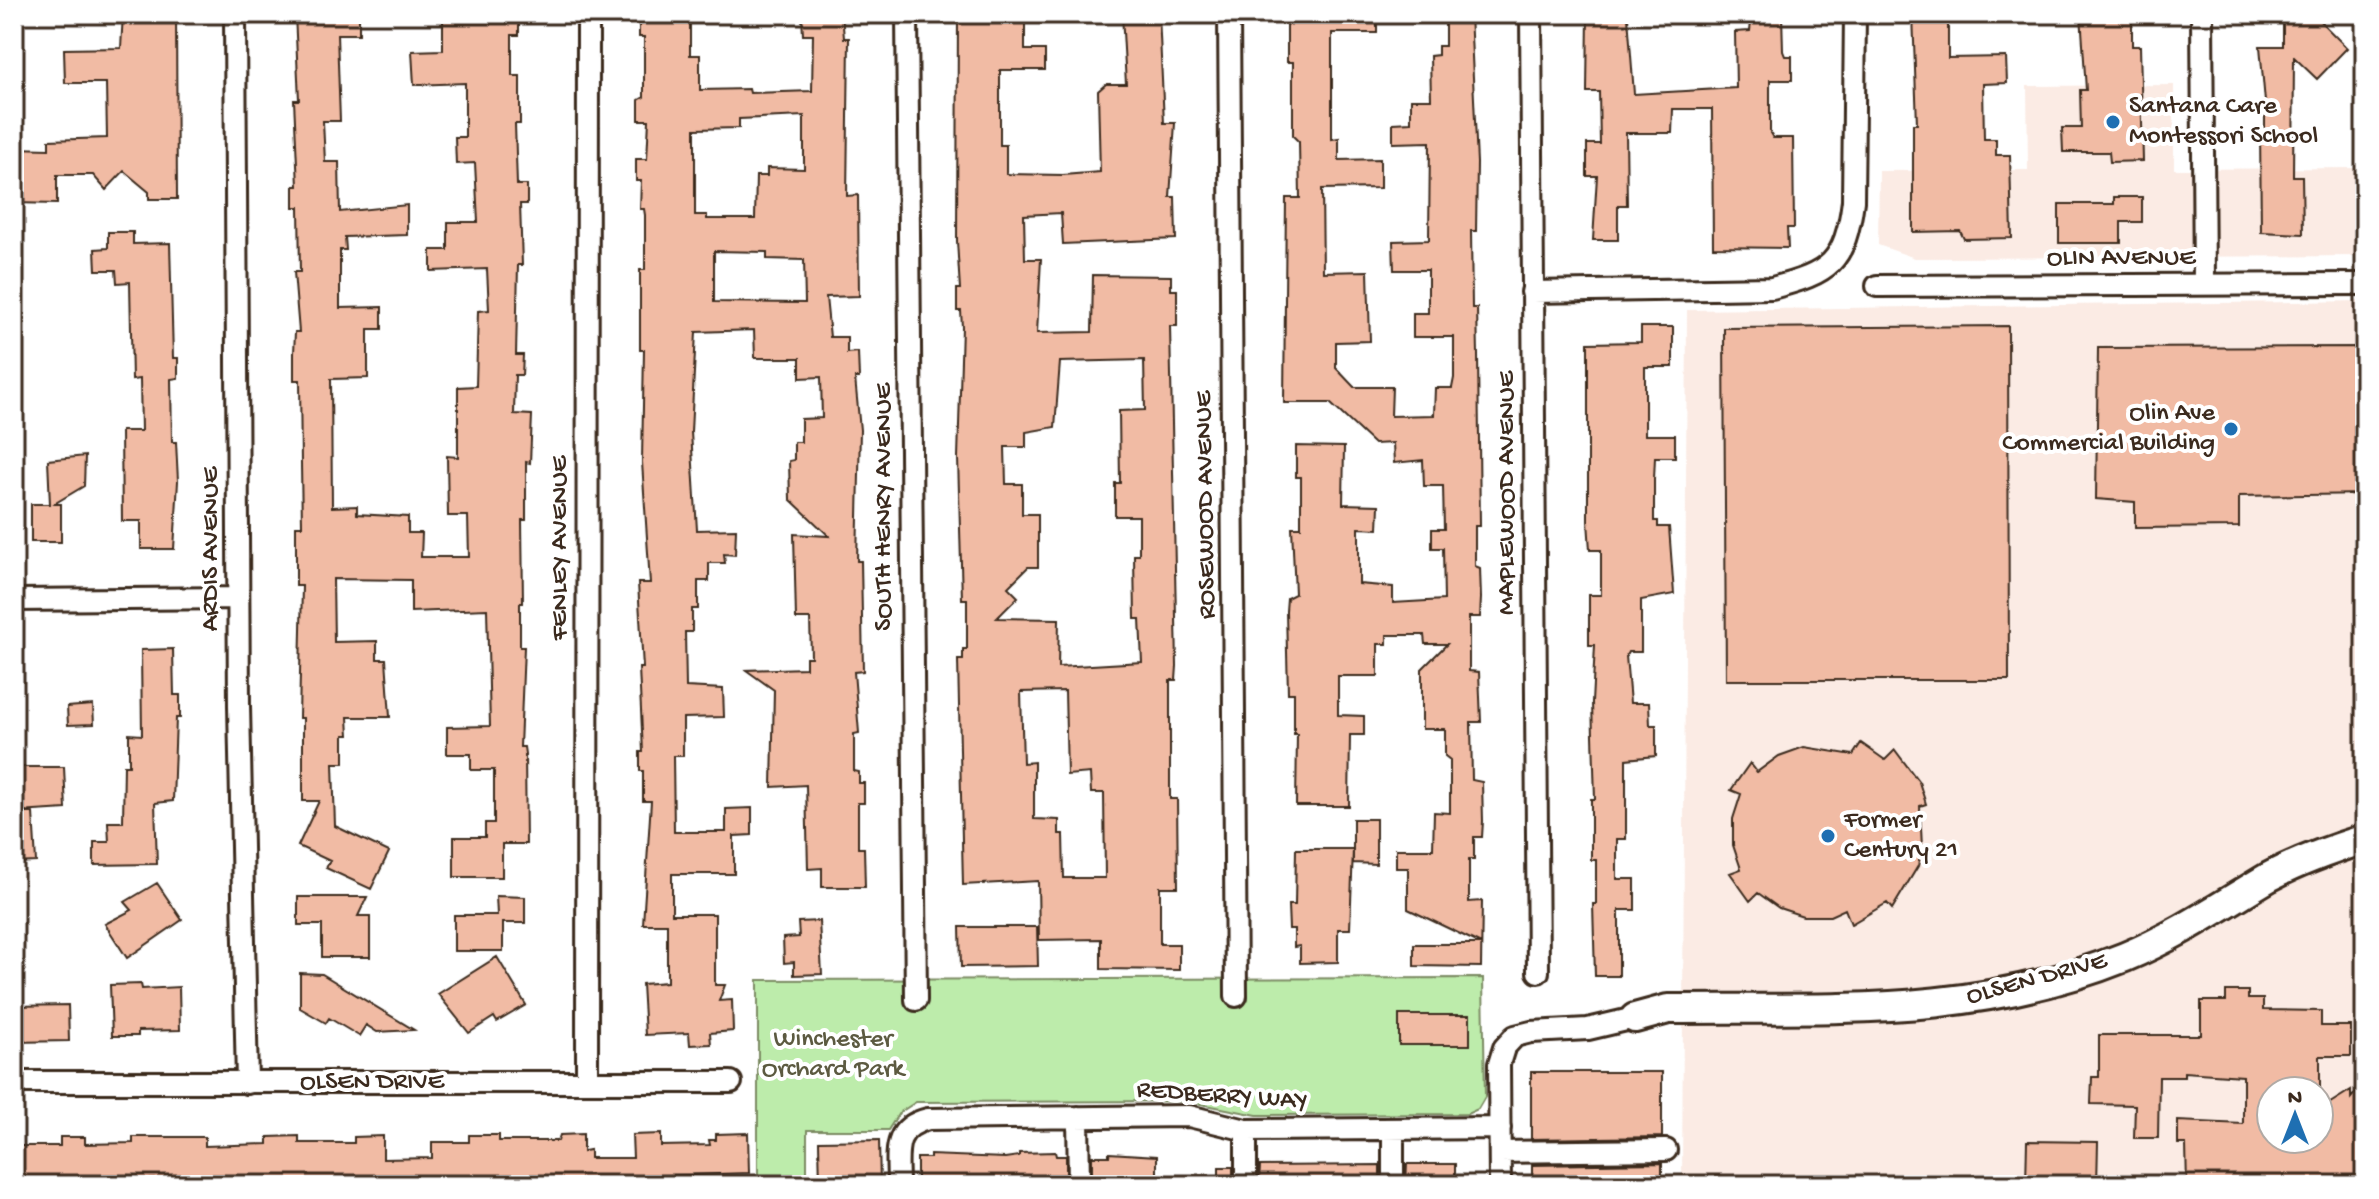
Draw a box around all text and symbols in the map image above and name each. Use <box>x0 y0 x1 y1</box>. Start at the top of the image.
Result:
place label: Santana Care Montessori School <box>2129 92 2318 153</box>
marker: Santana Care Montessori School <box>2104 113 2122 131</box>
street label: OLIN AVENUE <box>2047 244 2196 275</box>
street label: MAPLEWOOD AVENUE <box>1493 370 1524 615</box>
street label: SOUTH HENRY AVENUE <box>870 382 901 631</box>
street label: ROSEWOOD AVENUE <box>1189 390 1224 619</box>
place label: Olin Ave Commercial Building <box>2002 399 2216 460</box>
marker: Olin Ave Commercial Building <box>2222 420 2240 438</box>
street label: FENLEY AVENUE <box>546 455 577 641</box>
street label: ARDIS AVENUE <box>197 466 228 631</box>
place label: Former Century 21 <box>1843 806 1958 867</box>
marker: Former Century 21 <box>1819 827 1837 845</box>
street label: OLSEN DRIVE <box>1963 946 2111 1014</box>
park label: Winchester Orchard Park <box>762 1025 907 1086</box>
street label: OLSEN DRIVE <box>300 1068 445 1099</box>
north arrow <box>2255 1075 2335 1155</box>
street label: REDBERRY WAY <box>1136 1076 1308 1118</box>
text: N <box>2288 1086 2302 1112</box>

